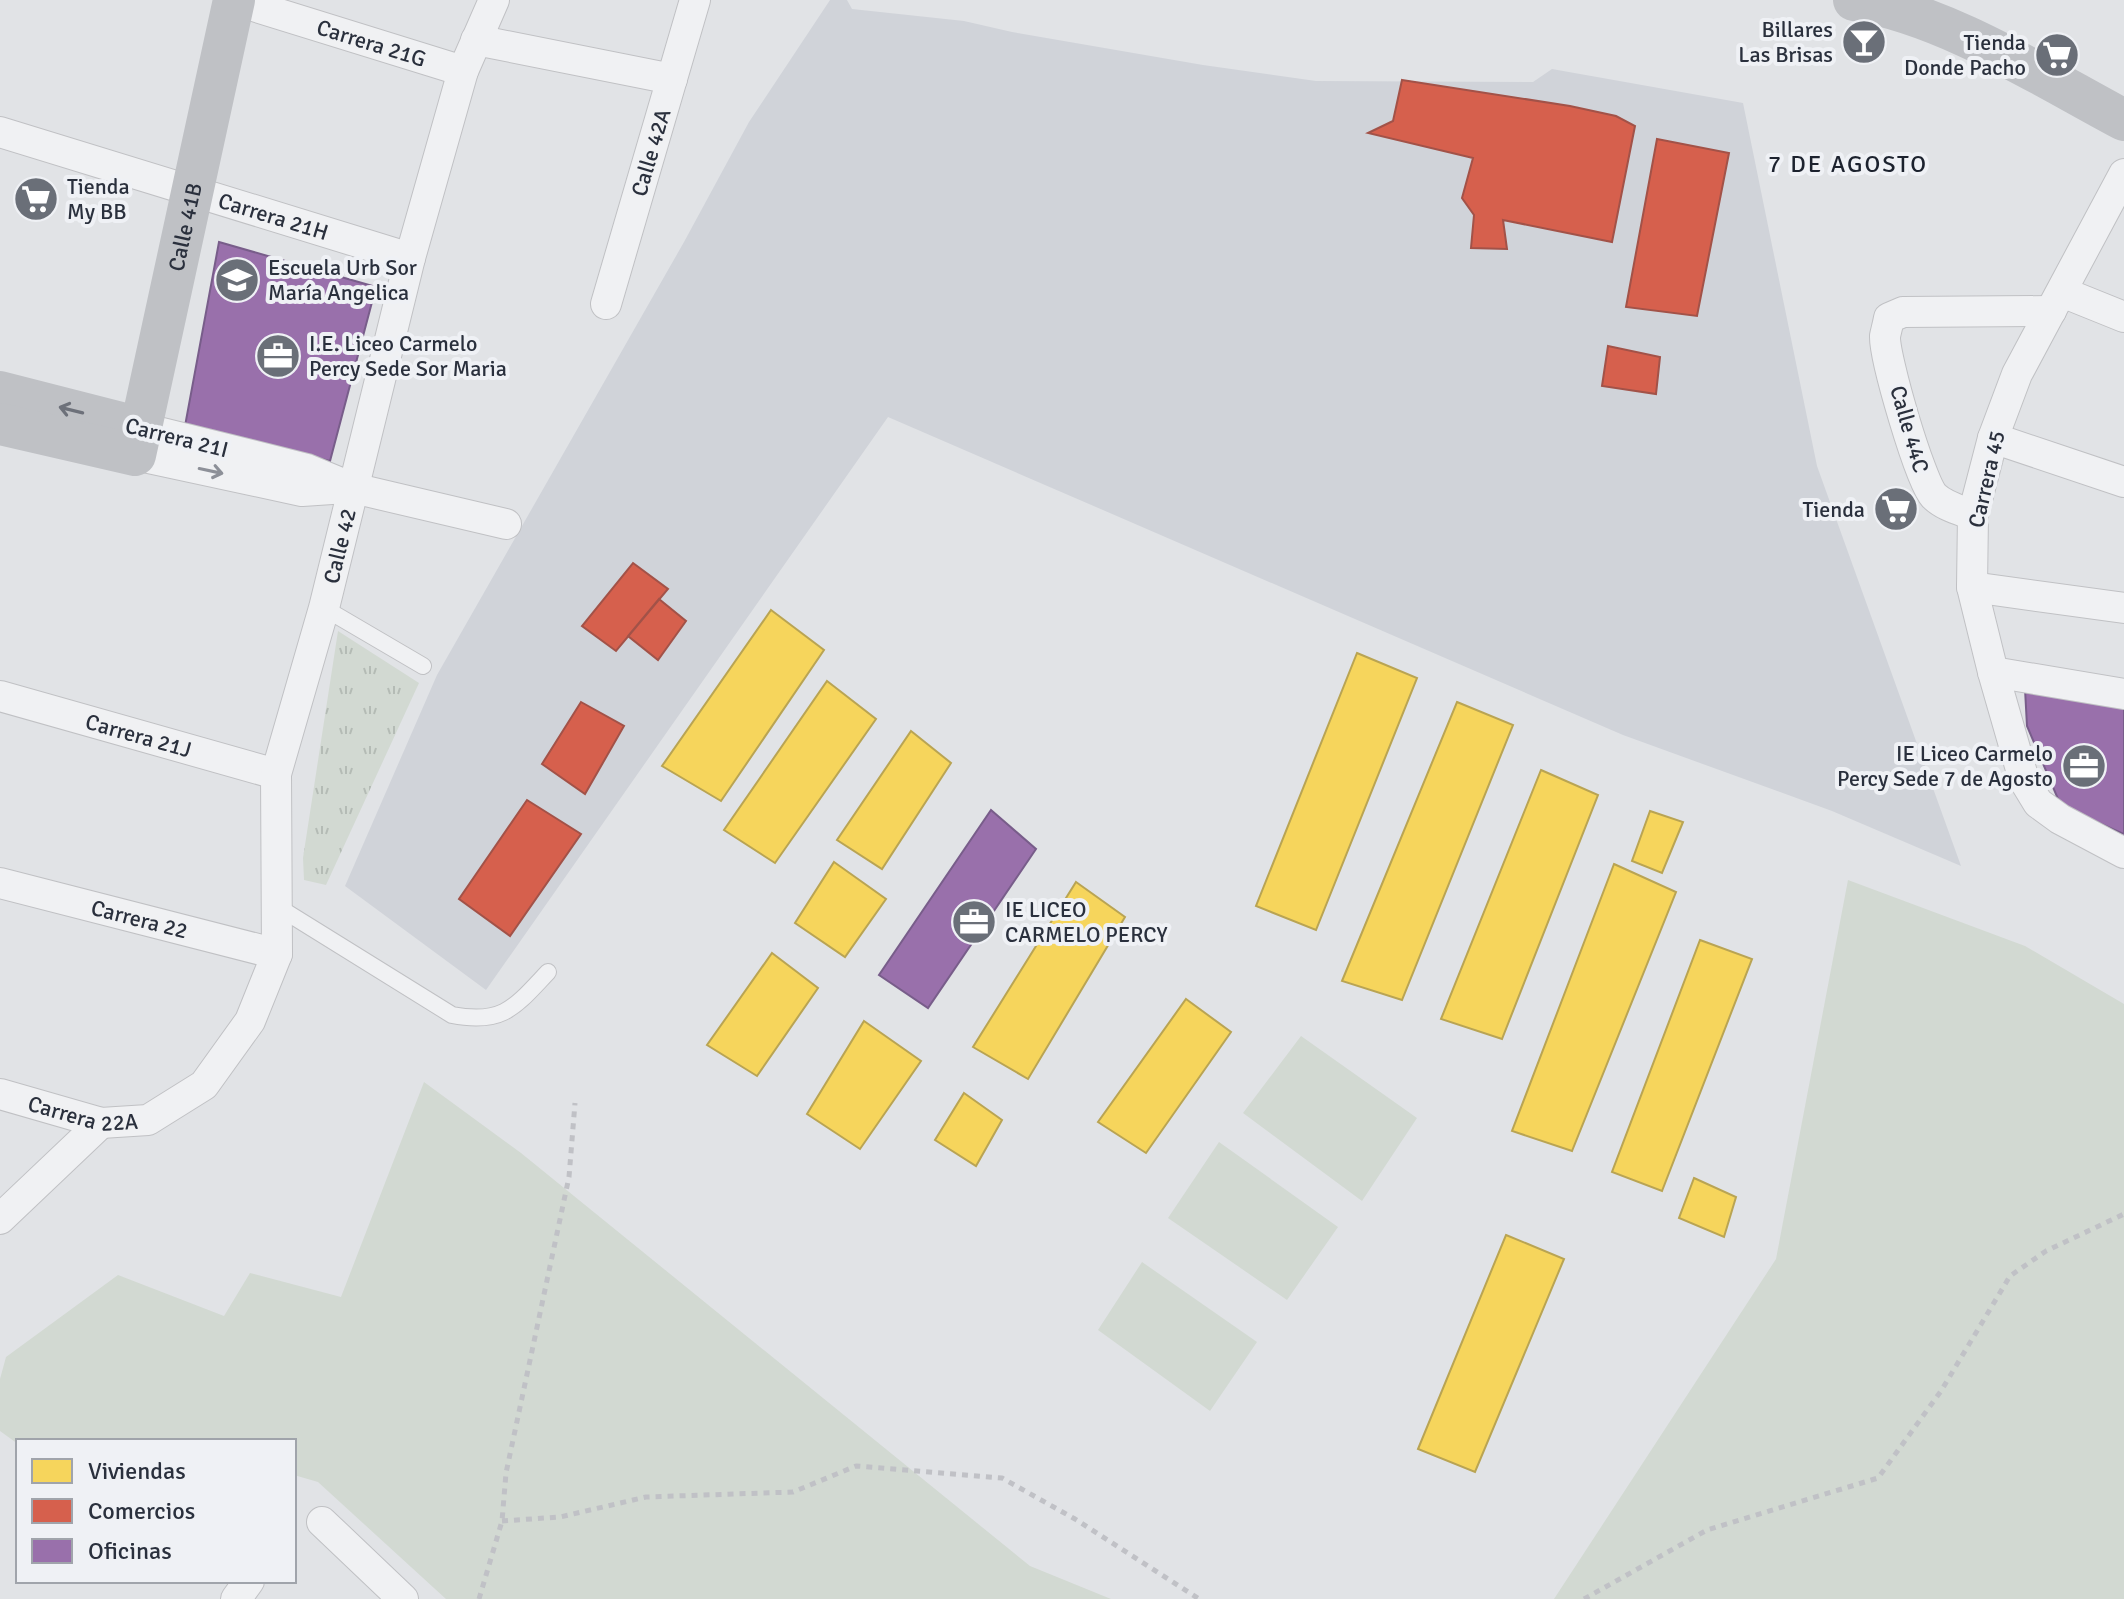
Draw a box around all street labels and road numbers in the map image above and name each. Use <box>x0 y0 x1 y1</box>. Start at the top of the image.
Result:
street label: Carrera 21G <box>313 13 429 73</box>
street label: Calle 42A <box>625 105 677 199</box>
street label: Calle 41B <box>162 180 208 274</box>
street label: Carrera 21H <box>215 187 332 246</box>
street label: Calle 44C <box>1884 382 1935 476</box>
street label: Carrera 21I <box>123 412 231 463</box>
street label: Carrera 45 <box>1962 428 2011 530</box>
street label: Calle 42 <box>318 506 362 586</box>
street label: Carrera 21J <box>82 708 194 763</box>
street label: Carrera 22 <box>88 894 191 945</box>
street label: Carrera 22A <box>25 1090 139 1137</box>

